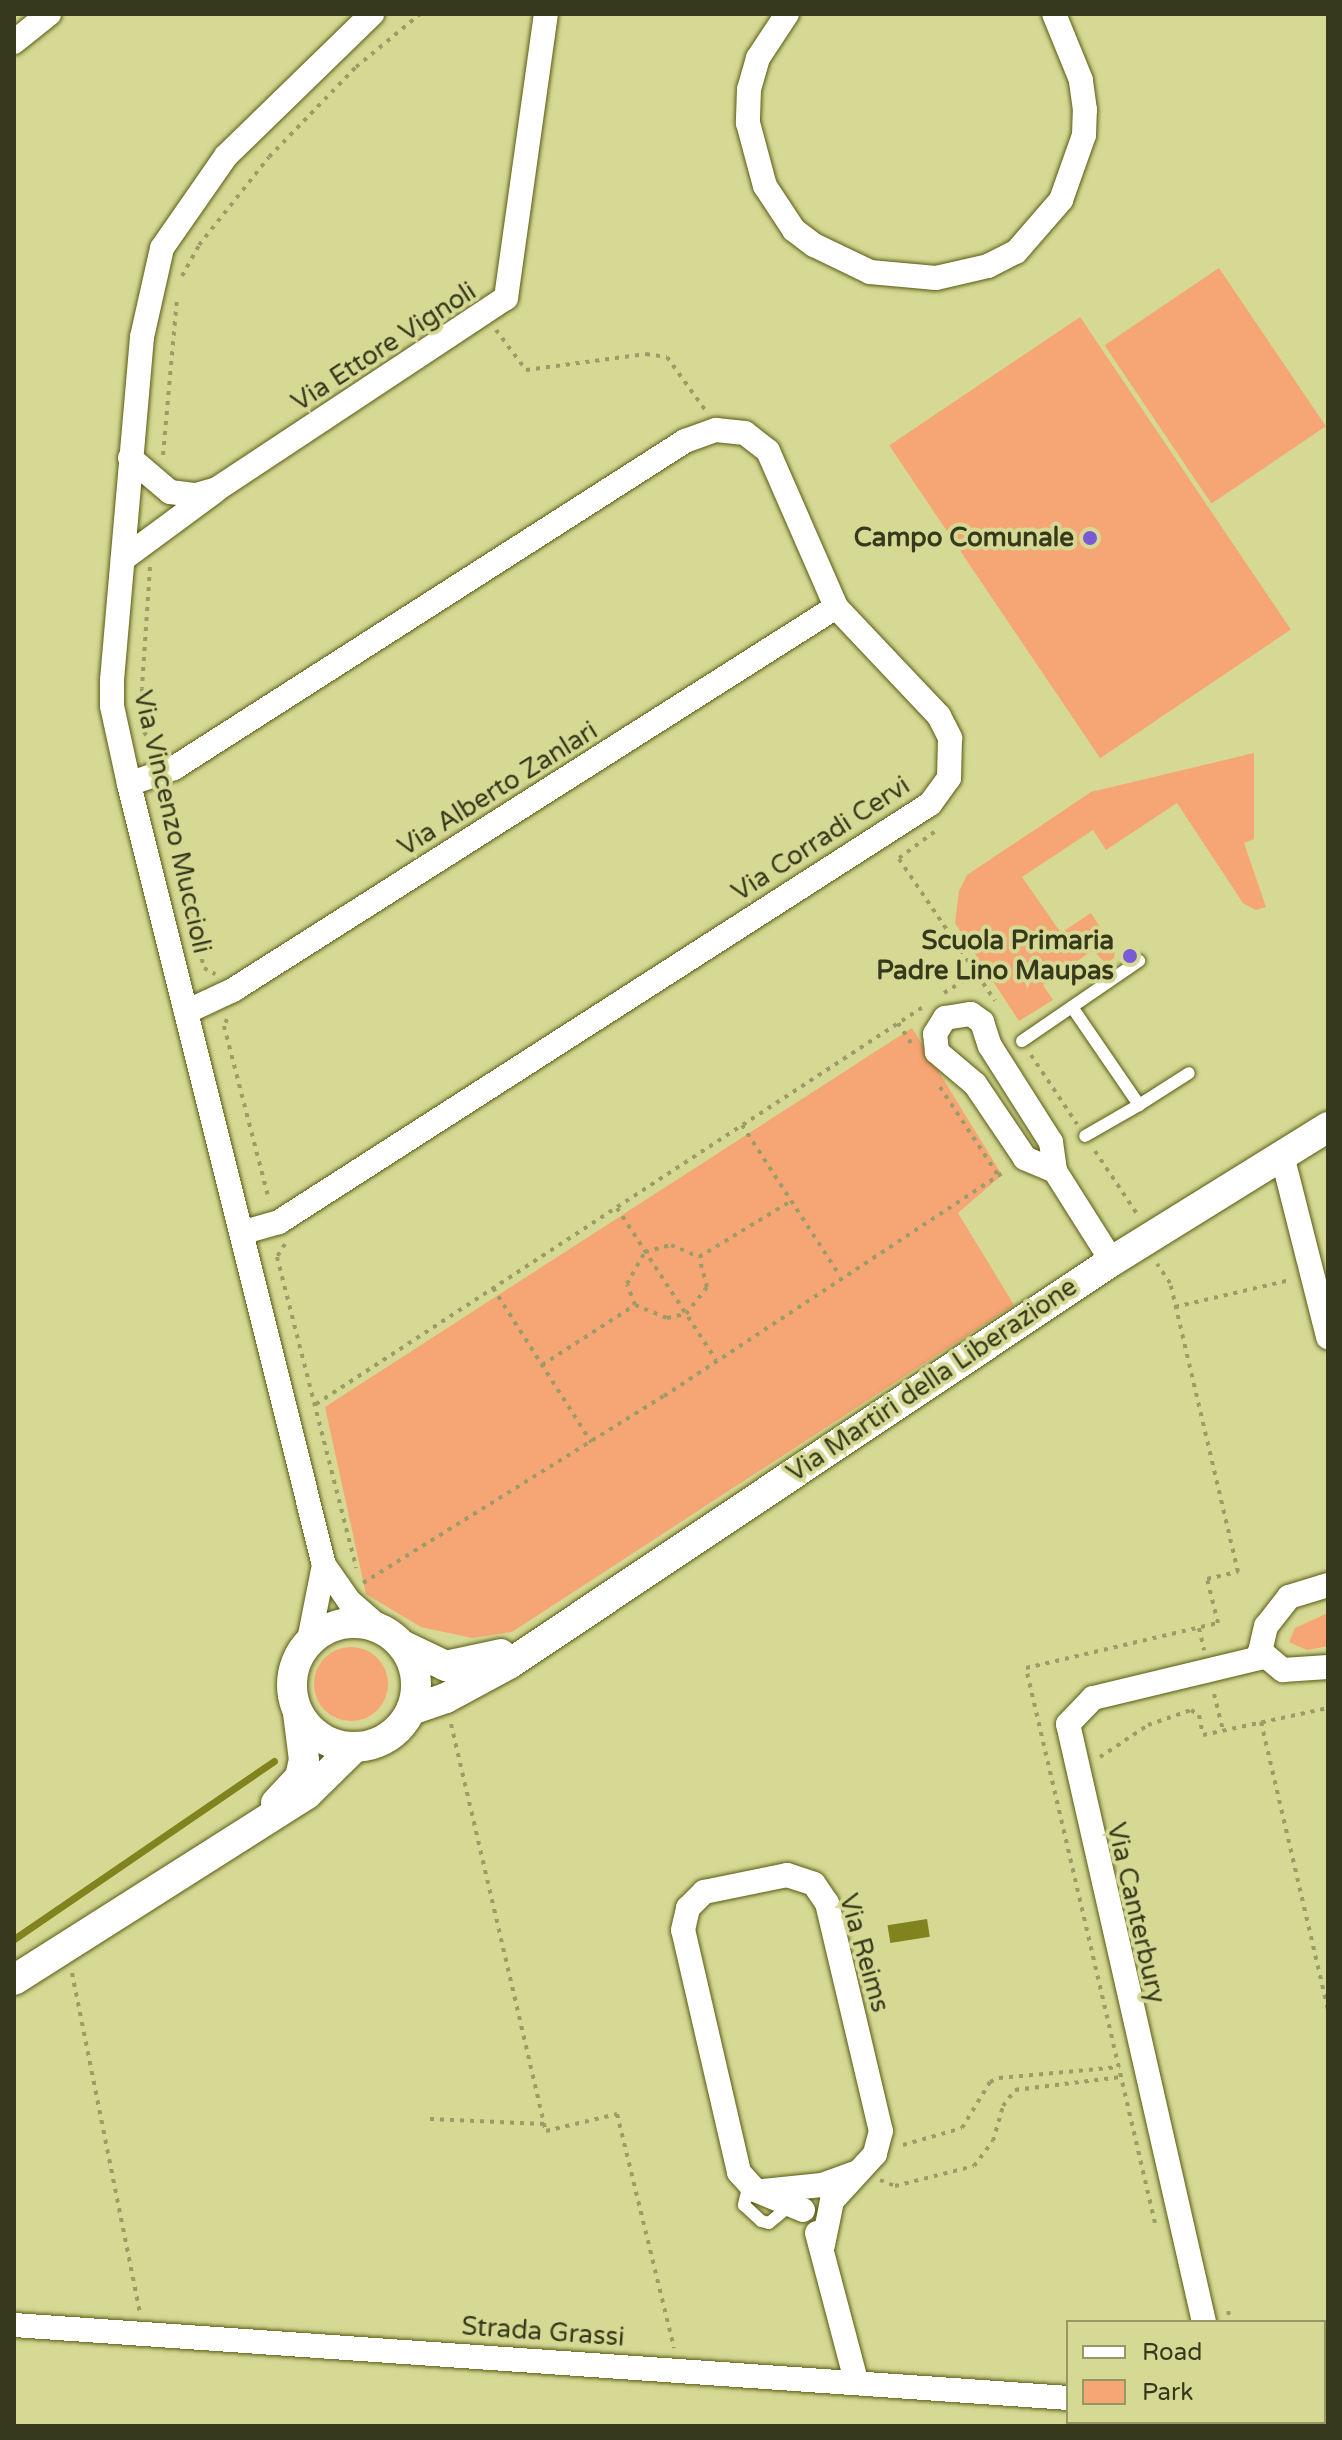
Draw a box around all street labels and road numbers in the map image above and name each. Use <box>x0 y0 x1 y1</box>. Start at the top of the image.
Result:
street label: Via Ettore Vignoli <box>286 276 482 418</box>
street label: Via Vincenzo Muccioli <box>127 687 217 957</box>
street label: Via Alberto Zanlari <box>393 715 603 863</box>
street label: Via Corradi Cervi <box>726 770 916 908</box>
street label: Via Martiri della Liberazione <box>781 1271 1083 1489</box>
street label: Via Canterbury <box>1100 1820 1172 2006</box>
street label: Via Reims <box>832 1890 896 2016</box>
street label: Strada Grassi <box>460 2311 626 2353</box>

